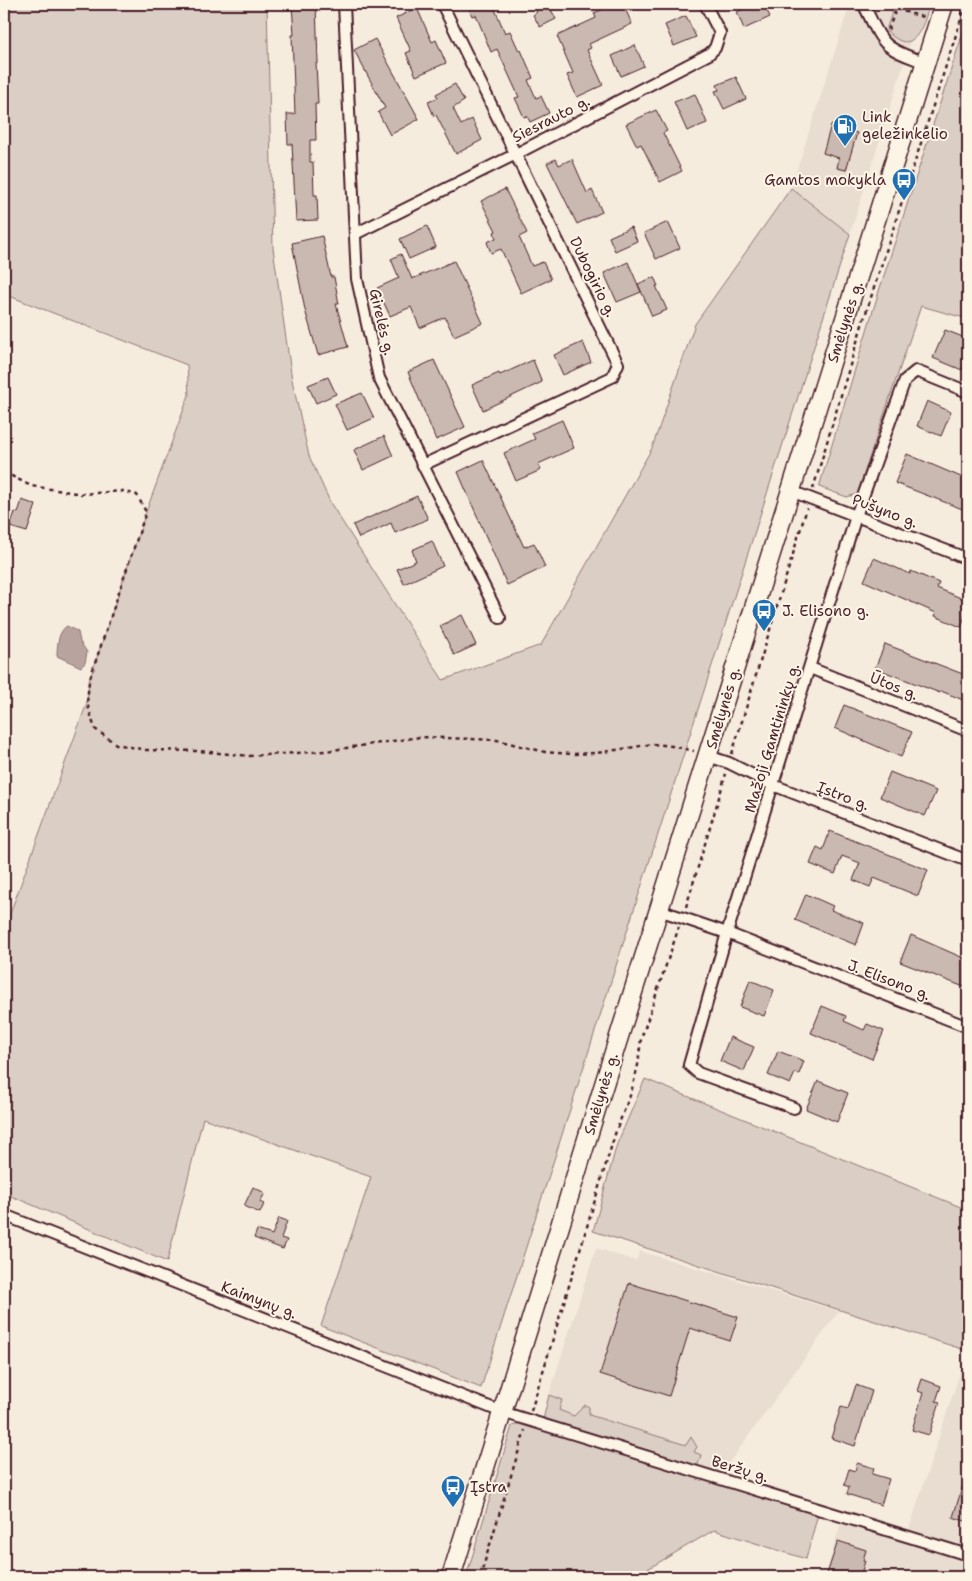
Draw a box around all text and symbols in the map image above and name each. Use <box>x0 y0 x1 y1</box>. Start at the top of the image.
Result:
street label: Siesrauto g. <box>509 91 593 147</box>
place label: Link geležinkelio <box>862 107 948 144</box>
fuel station icon: Link geležinkelio <box>832 113 858 147</box>
bus stop icon: Gamtos mokykla <box>891 167 917 201</box>
place label: Gamtos mokykla <box>764 170 887 190</box>
street label: Dubogirio g. <box>565 233 621 321</box>
street label: Smėlynės g. <box>822 278 868 365</box>
street label: Girelės g. <box>365 287 399 358</box>
street label: Pušyno g. <box>849 489 921 533</box>
bus stop icon: J. Elisono g. <box>751 598 777 632</box>
place label: J. Elisono g. <box>782 601 869 621</box>
street label: Mažoji Gamtininkų g. <box>740 661 804 815</box>
street label: Smėlynės g. <box>701 664 745 751</box>
street label: Ūtos g. <box>867 667 921 705</box>
street label: Įstro g. <box>814 777 872 815</box>
street label: J. Elisono g. <box>845 955 933 1005</box>
street label: Smėlynės g. <box>579 1050 623 1137</box>
street label: Kaimynų g. <box>218 1276 300 1324</box>
street label: Beržų g. <box>709 1451 771 1487</box>
bus stop icon: Įstra <box>440 1474 466 1508</box>
place label: Įstra <box>470 1477 508 1497</box>

